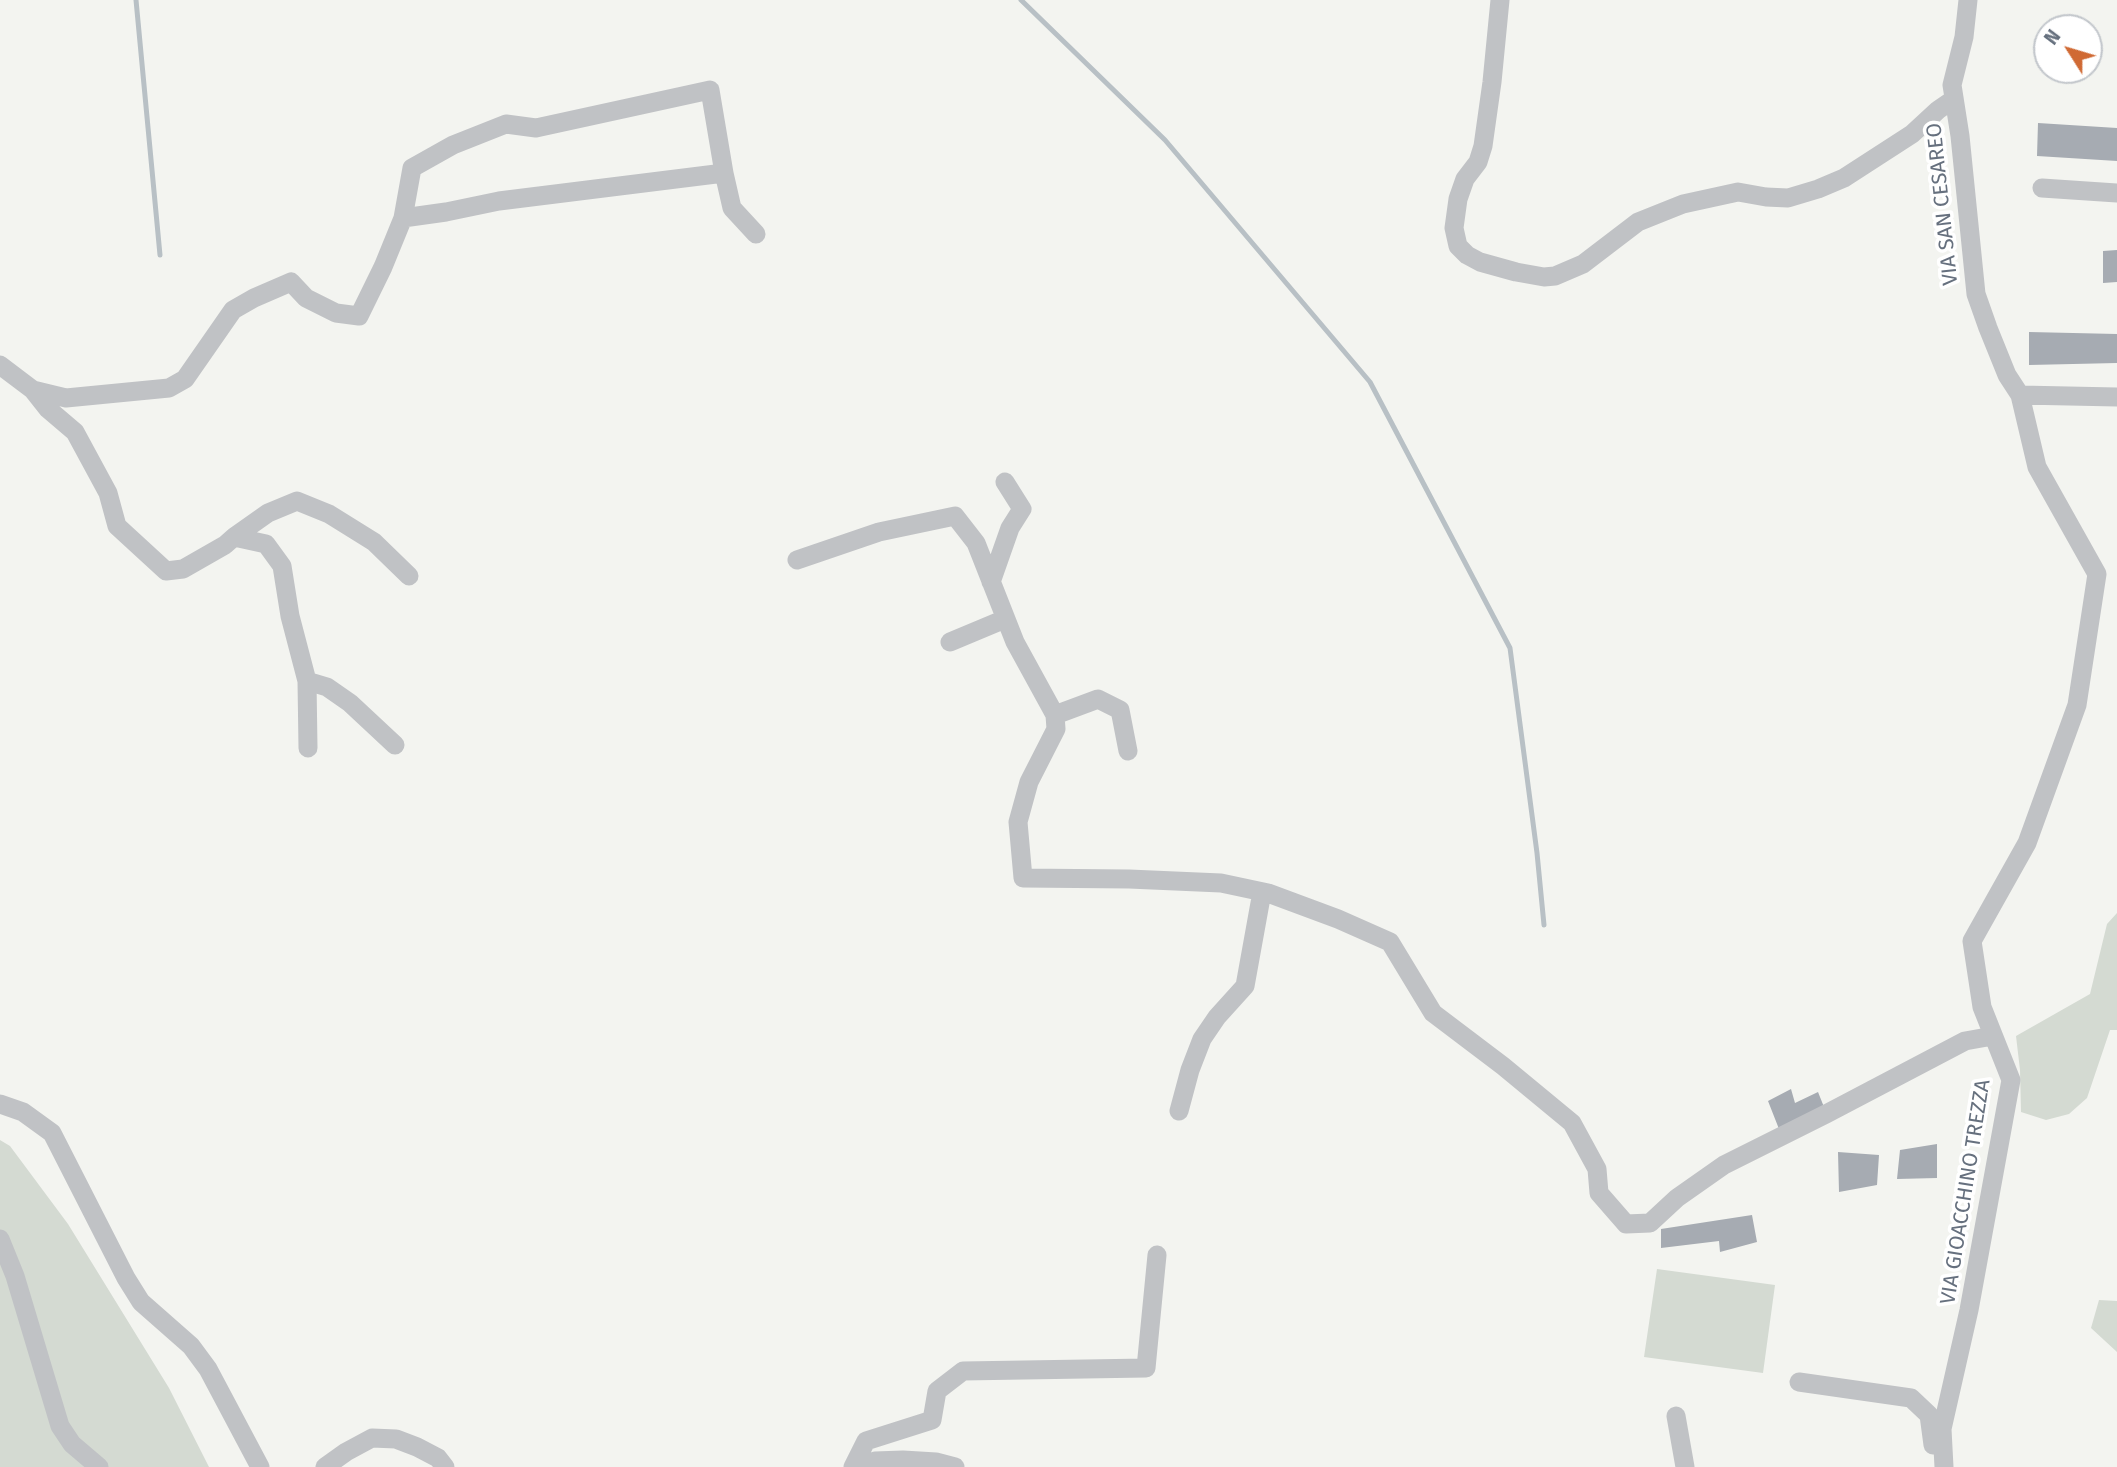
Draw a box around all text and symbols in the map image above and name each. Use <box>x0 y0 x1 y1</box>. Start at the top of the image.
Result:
north arrow <box>2033 14 2103 84</box>
text: N <box>2039 25 2065 49</box>
street label: VIA SAN CESAREO <box>1922 122 1964 286</box>
street label: VIA GIOACCHINO TREZZA <box>1936 1078 1996 1306</box>

